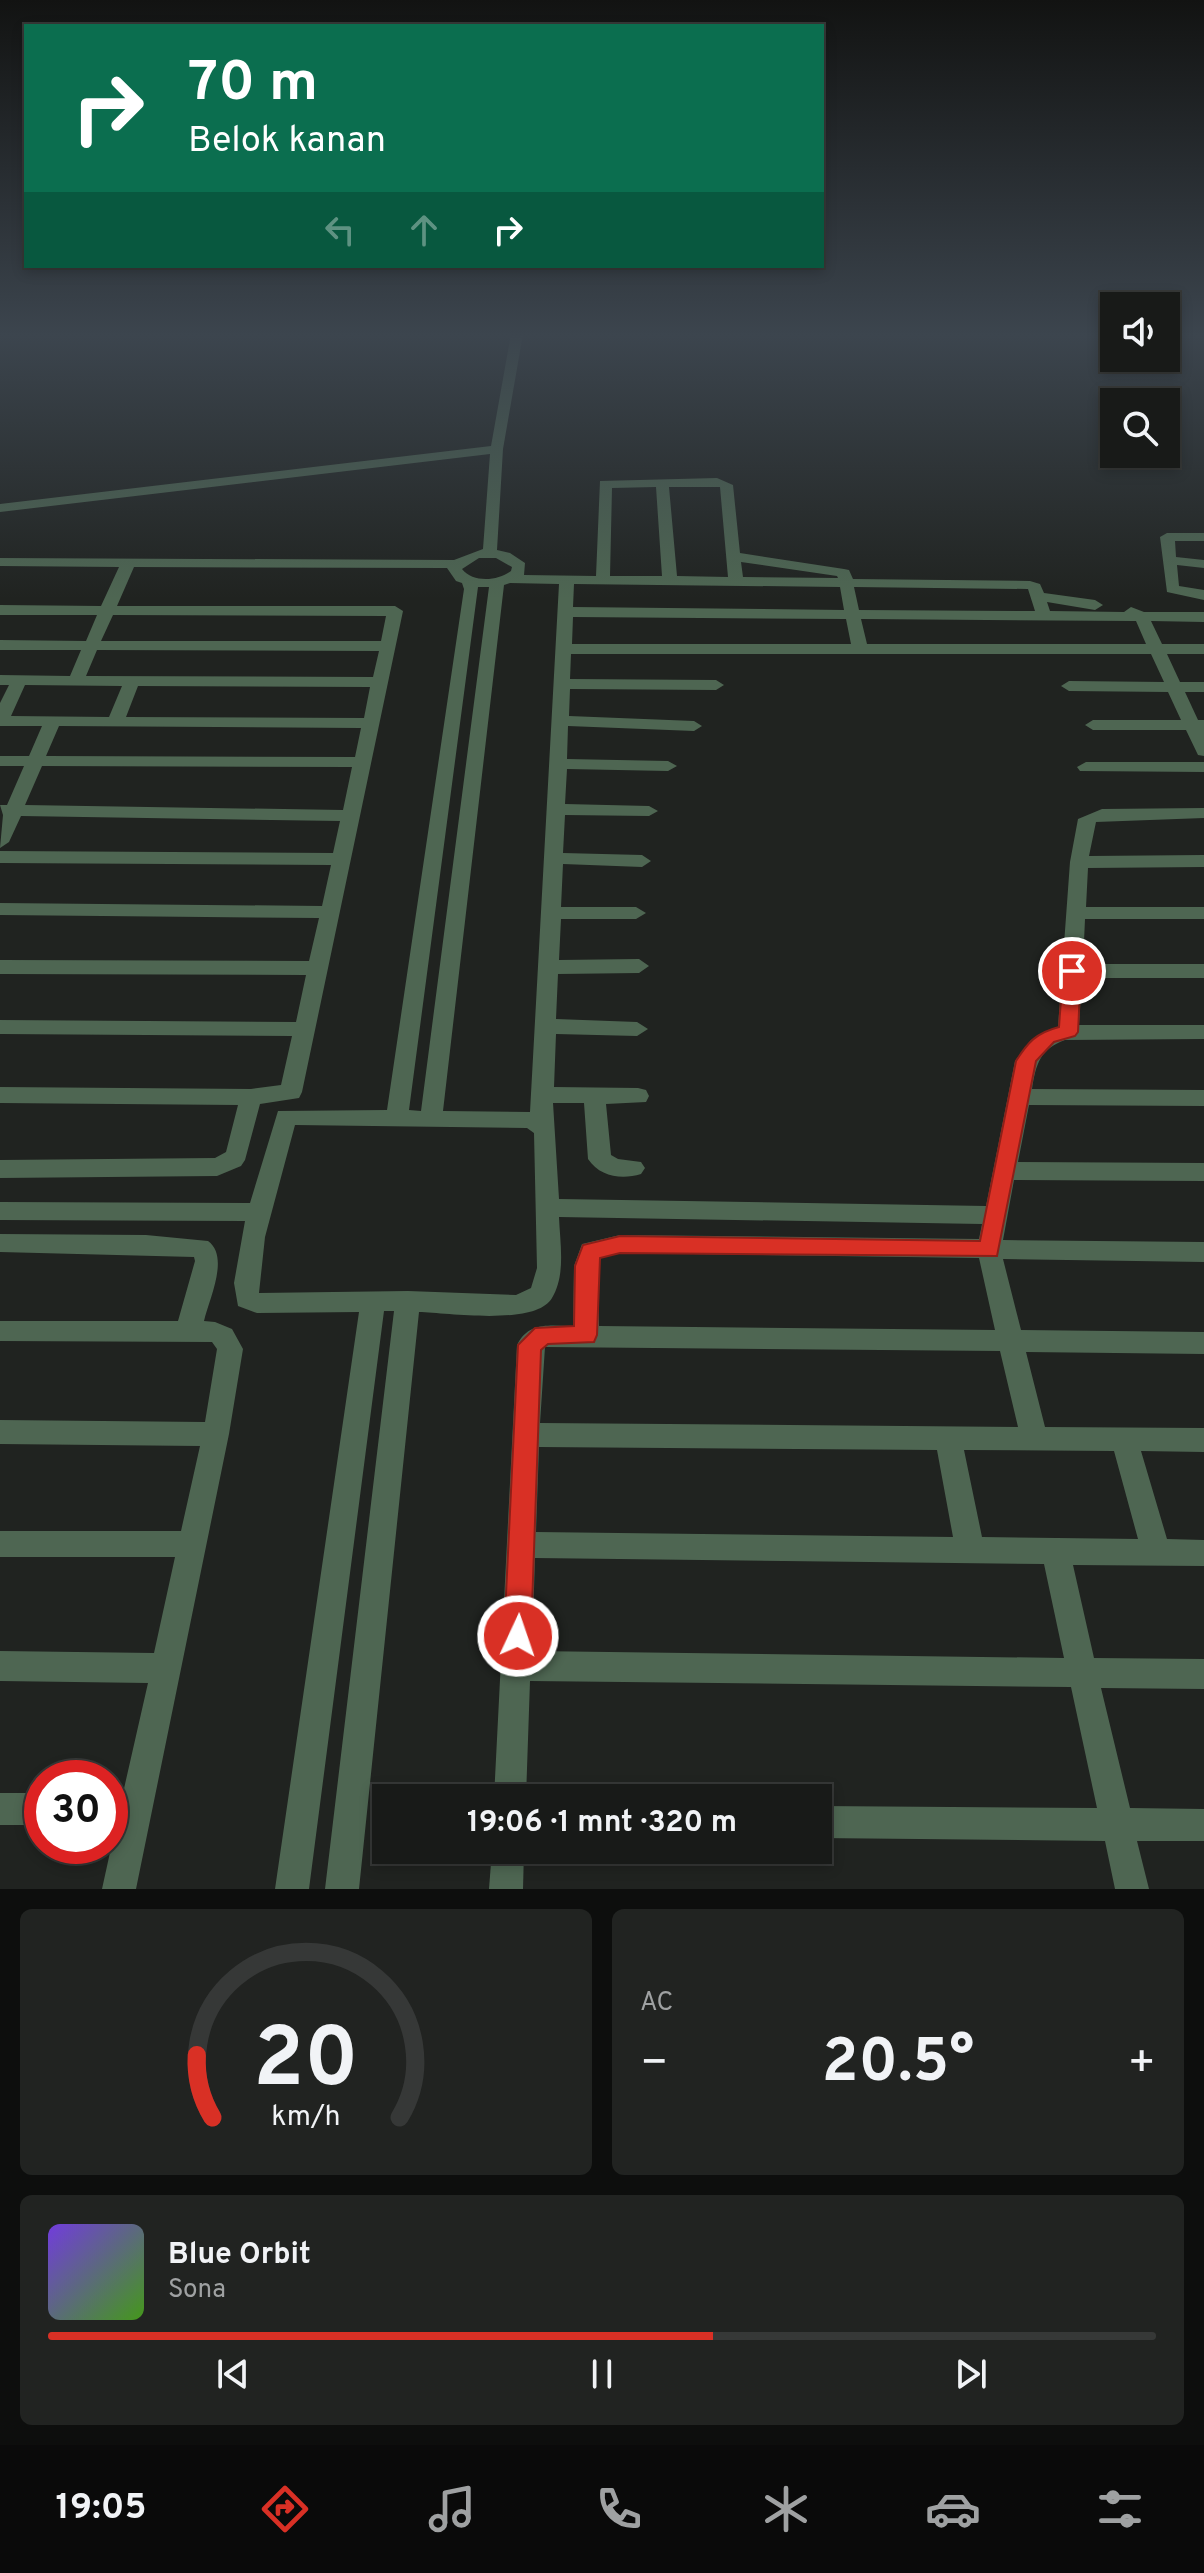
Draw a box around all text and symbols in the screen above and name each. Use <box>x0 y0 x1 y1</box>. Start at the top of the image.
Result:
text: 70 m <box>188 50 318 120</box>
icon: right <box>56 56 160 160</box>
text: Belok kanan <box>188 119 386 165</box>
icon: left <box>318 208 362 252</box>
icon: ahead <box>402 208 446 252</box>
icon: right <box>486 208 530 252</box>
map controls <box>1100 292 1180 468</box>
button: sound <box>1100 292 1180 372</box>
button: search <box>1100 388 1180 468</box>
pin <box>1038 937 1106 1005</box>
icon: arrive <box>1050 949 1094 993</box>
position arrow <box>476 1594 560 1678</box>
speed limit sign: 30 <box>24 1760 128 1864</box>
text: 19:06 · 1 mnt · 320 m <box>467 1805 737 1842</box>
text: AC <box>640 1987 673 2020</box>
text: 20 <box>253 2011 359 2116</box>
text: 20.5° <box>822 2027 974 2103</box>
text: − <box>640 2037 668 2093</box>
text: + <box>1128 2037 1156 2093</box>
text: km/h <box>271 2100 341 2136</box>
text: Blue Orbit <box>168 2237 311 2274</box>
text: Sona <box>168 2274 226 2307</box>
icon: previous <box>211 2352 255 2396</box>
icon: pause <box>580 2352 624 2396</box>
icon: next <box>949 2352 993 2396</box>
icon: directions <box>257 2481 313 2537</box>
icon: music <box>424 2481 480 2537</box>
icon: phone <box>591 2481 647 2537</box>
icon: climate <box>758 2481 814 2537</box>
icon: car <box>925 2481 981 2537</box>
icon: filters <box>1092 2481 1148 2537</box>
text: 19:05 <box>56 2486 146 2532</box>

